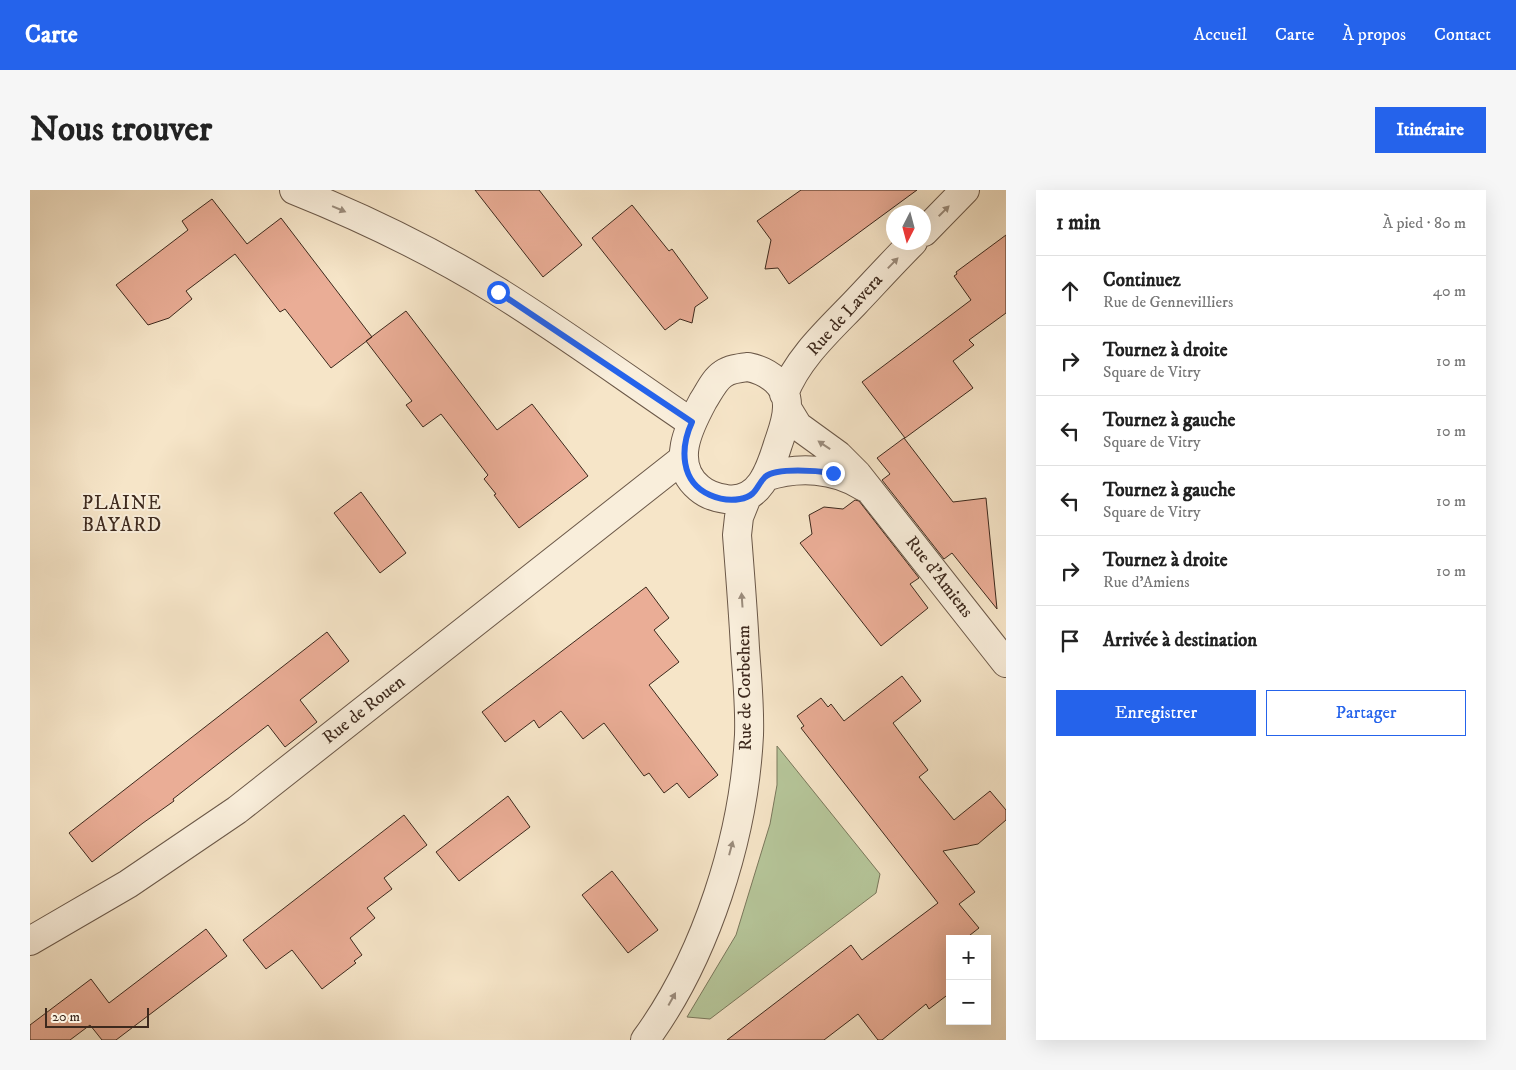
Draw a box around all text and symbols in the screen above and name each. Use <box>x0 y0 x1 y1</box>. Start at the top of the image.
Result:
text: Carte <box>25 20 78 50</box>
text: Accueil <box>1194 24 1247 46</box>
text: Carte <box>1275 24 1314 46</box>
text: À propos <box>1342 24 1406 46</box>
text: Contact <box>1434 24 1491 46</box>
button: Itinéraire <box>1375 107 1486 153</box>
text: Nous trouver <box>30 108 212 152</box>
one-way arrow <box>332 205 346 213</box>
north arrow <box>886 205 931 250</box>
one-way arrow <box>938 205 950 217</box>
text: 1 min <box>1056 210 1100 236</box>
text: À pied · 80 m <box>1383 213 1466 233</box>
one-way arrow <box>887 257 899 269</box>
street label: Rue de Lavera <box>803 269 888 360</box>
text: Continuez <box>1103 269 1181 292</box>
icon: ahead <box>1056 277 1084 305</box>
route start <box>487 281 510 304</box>
text: 40 m <box>1433 281 1466 301</box>
text: Rue de Gennevilliers <box>1103 292 1233 312</box>
text: Tournez à droite <box>1103 339 1228 362</box>
icon: right <box>1056 347 1084 375</box>
text: 10 m <box>1436 351 1466 371</box>
text: Square de Vitry <box>1103 362 1201 382</box>
text: Tournez à gauche <box>1103 409 1235 432</box>
icon: left <box>1056 417 1084 445</box>
text: 10 m <box>1436 421 1466 441</box>
text: Square de Vitry <box>1103 432 1201 452</box>
one-way arrow <box>817 440 831 450</box>
route end <box>822 462 845 485</box>
text: Tournez à gauche <box>1103 479 1235 502</box>
icon: left <box>1056 487 1084 515</box>
text: 10 m <box>1436 491 1466 511</box>
district label: PLAINE BAYARD <box>82 492 162 537</box>
text: Square de Vitry <box>1103 502 1201 522</box>
street label: Rue d'Amiens <box>900 532 978 622</box>
text: Tournez à droite <box>1103 549 1228 572</box>
icon: right <box>1056 557 1084 585</box>
text: 10 m <box>1436 561 1466 581</box>
text: Rue d'Amiens <box>1103 572 1190 592</box>
one-way arrow <box>738 592 746 608</box>
street label: Rue de Corbehem <box>733 625 757 751</box>
icon: arrive <box>1056 627 1084 655</box>
text: Arrivée à destination <box>1103 629 1257 652</box>
street label: Rue de Rouen <box>318 671 410 749</box>
button: Enregistrer <box>1056 690 1256 736</box>
button: Partager <box>1266 690 1466 736</box>
one-way arrow <box>727 841 735 856</box>
map controls <box>946 935 991 1025</box>
button: + <box>946 935 991 980</box>
button: − <box>946 980 991 1025</box>
one-way arrow <box>668 992 676 1006</box>
scale bar <box>45 1005 149 1028</box>
text: 20 m <box>52 1008 80 1026</box>

